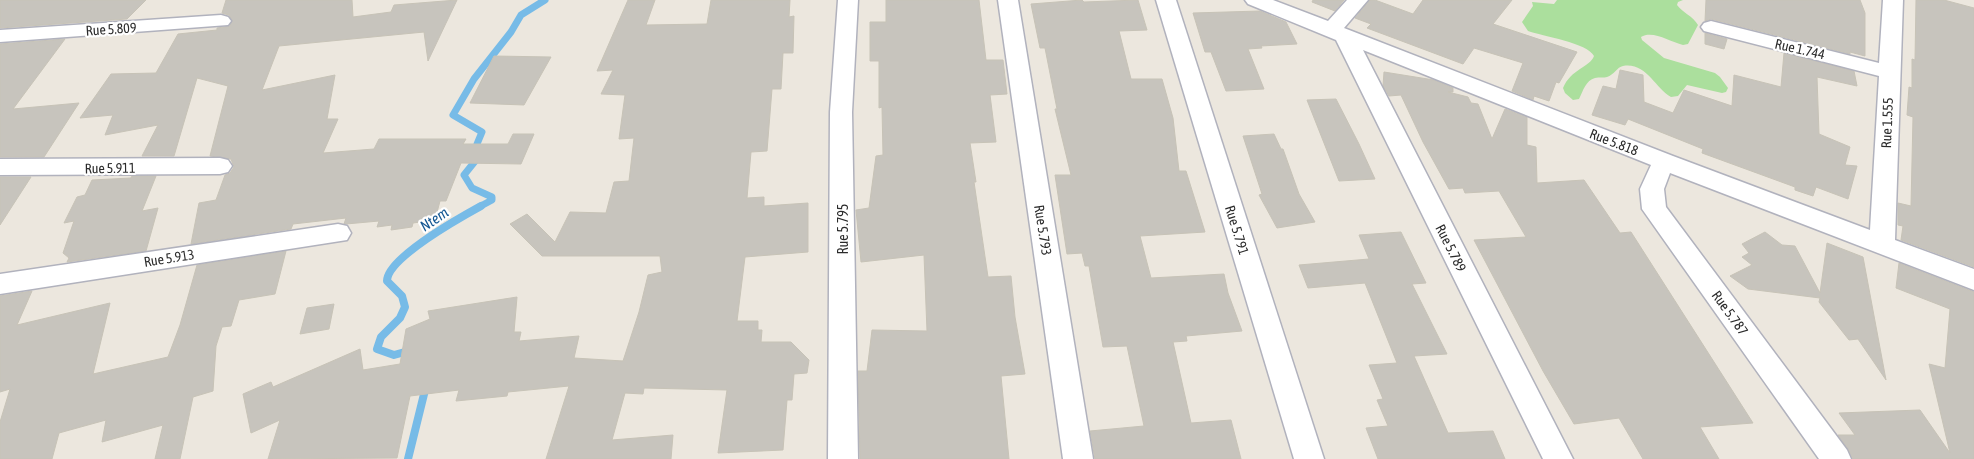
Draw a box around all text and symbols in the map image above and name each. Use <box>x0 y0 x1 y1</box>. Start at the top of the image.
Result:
street label: Rue 5.809 <box>85 19 137 39</box>
street label: Rue 1.744 <box>1773 35 1827 63</box>
street label: Rue 1.555 <box>1878 97 1896 149</box>
street label: Rue 5.818 <box>1587 125 1641 159</box>
street label: Rue 5.911 <box>84 160 136 176</box>
water label: Ntem <box>417 203 452 235</box>
street label: Rue 5.791 <box>1222 203 1252 257</box>
street label: Rue 5.795 <box>835 204 851 254</box>
street label: Rue 5.793 <box>1031 204 1055 256</box>
street label: Rue 5.789 <box>1432 222 1470 274</box>
street label: Rue 5.913 <box>143 246 195 270</box>
street label: Rue 5.787 <box>1709 288 1751 338</box>

